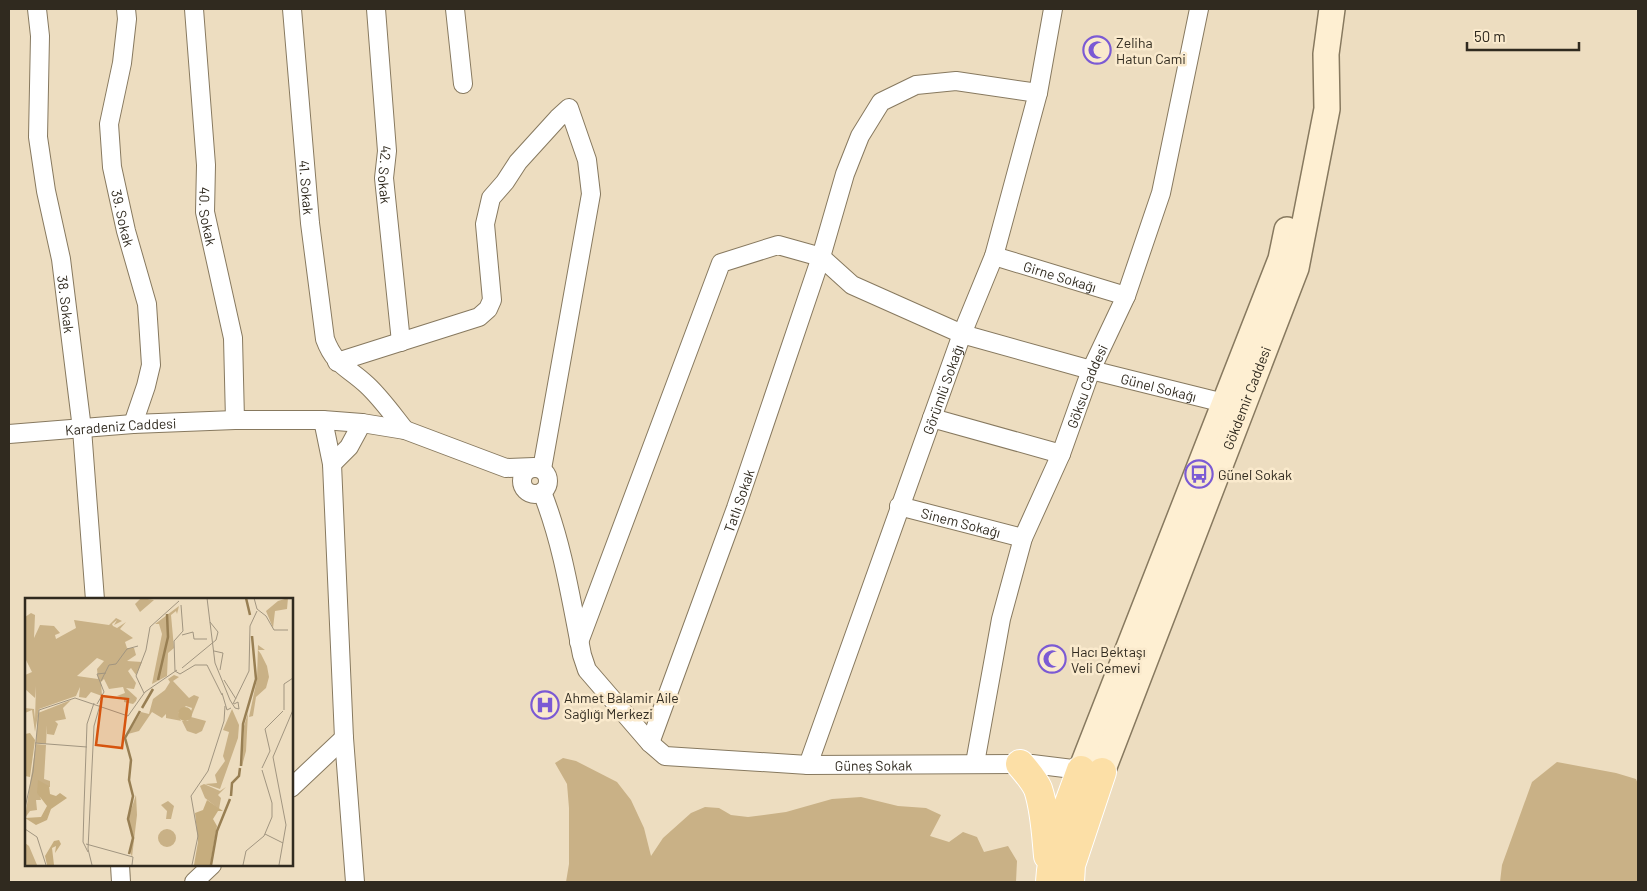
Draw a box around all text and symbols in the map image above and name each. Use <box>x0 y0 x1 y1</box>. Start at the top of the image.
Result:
scale bar <box>1467 20 1580 52</box>
text: 50 m <box>1474 27 1506 45</box>
place label: Zeliha Hatun Cami <box>1116 34 1186 67</box>
mosque icon: Zeliha Hatun Cami <box>1082 35 1112 65</box>
street label: 42. Sokak <box>375 145 396 205</box>
street label: 41. Sokak <box>296 159 318 215</box>
street label: 40. Sokak <box>196 187 221 247</box>
street label: 39. Sokak <box>109 188 139 248</box>
street label: Girne Sokağı <box>1022 257 1099 295</box>
street label: 38. Sokak <box>55 274 79 334</box>
street label: Göksu Caddesi <box>1062 341 1111 430</box>
street label: Görümlü Sokağı <box>918 342 966 437</box>
street label: Gökdemir Caddesi <box>1218 344 1274 452</box>
street label: Günel Sokağı <box>1119 369 1198 404</box>
street label: Karadeniz Caddesi <box>64 414 177 438</box>
bus stop icon: Günel Sokak <box>1184 459 1214 489</box>
place label: Günel Sokak <box>1218 466 1292 483</box>
street label: Tatlı Sokak <box>719 467 757 535</box>
street label: Sinem Sokağı <box>919 504 1003 540</box>
inset map <box>25 598 292 866</box>
place label: Hacı Bektaşı Veli Cemevi <box>1071 643 1146 676</box>
mosque icon: Hacı Bektaşı Veli Cemevi <box>1037 644 1067 674</box>
place label: Ahmet Balamir Aile Sağlığı Merkezi <box>564 689 679 722</box>
hospital icon: Ahmet Balamir Aile Sağlığı Merkezi <box>530 690 560 720</box>
street label: Güneş Sokak <box>835 756 912 773</box>

